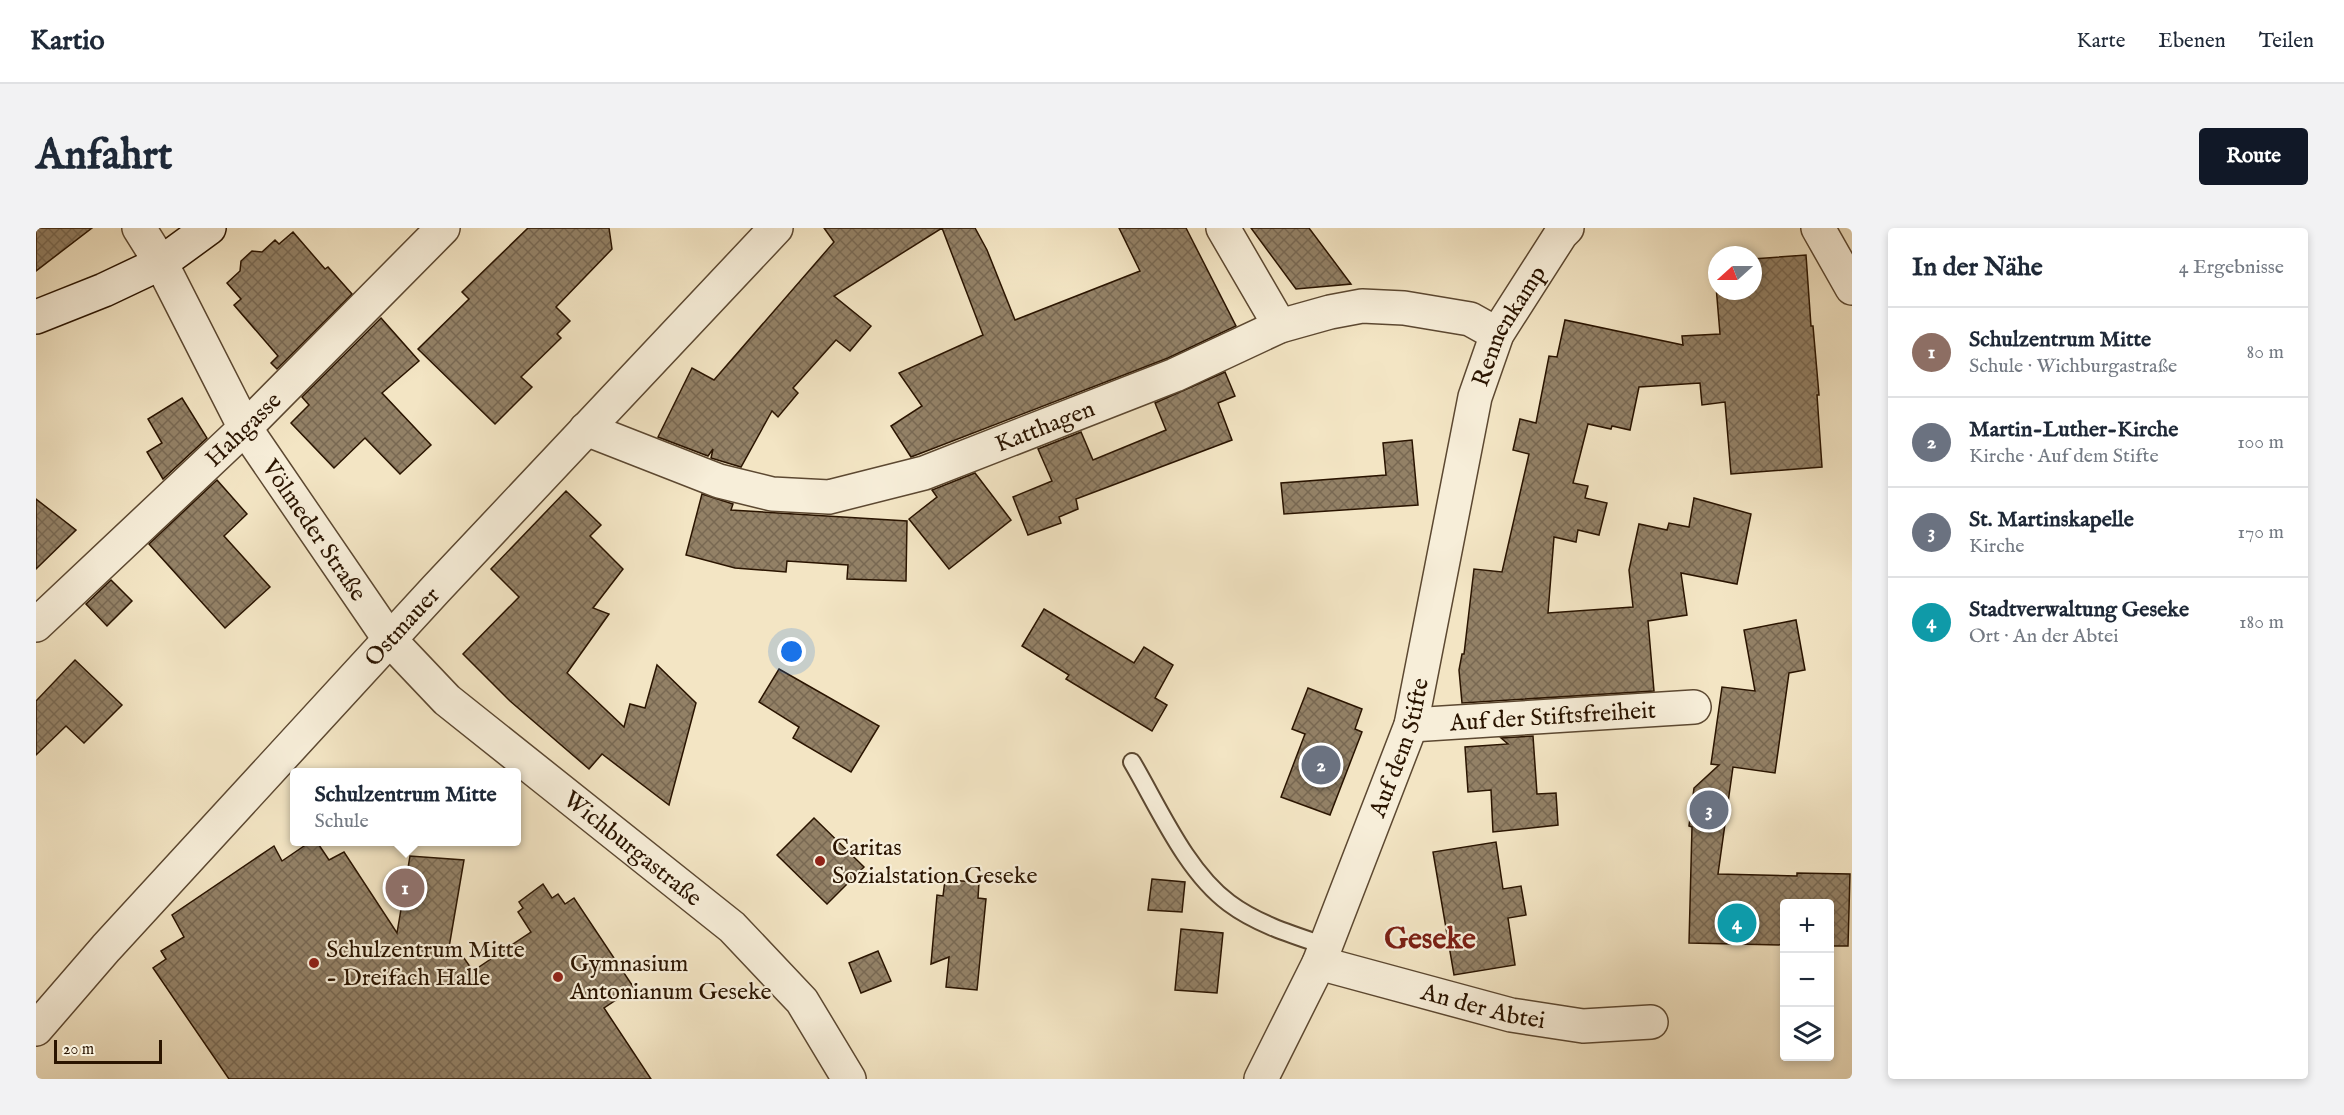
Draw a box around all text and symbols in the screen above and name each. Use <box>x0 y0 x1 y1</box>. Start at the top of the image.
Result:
text: Kartio <box>30 24 105 59</box>
text: Karte <box>2077 28 2125 55</box>
text: Ebenen <box>2158 28 2226 55</box>
text: Teilen <box>2259 28 2314 55</box>
button: Route <box>2199 128 2308 185</box>
text: Anfahrt <box>36 130 172 183</box>
north arrow <box>1708 246 1762 300</box>
text: In der Nähe <box>1912 251 2043 284</box>
text: 4 Ergebnisse <box>2179 255 2284 280</box>
street label: Rennenkamp <box>1466 260 1554 391</box>
text: Schulzentrum Mitte <box>1969 326 2151 354</box>
text: 1 <box>1928 340 1935 365</box>
text: 80 m <box>2247 340 2284 365</box>
text: Schule · Wichburgastraße <box>1969 354 2177 379</box>
street label: Hahgasse <box>199 386 289 474</box>
street label: Katthagen <box>991 394 1100 461</box>
text: Martin-Luther-Kirche <box>1969 416 2178 444</box>
text: 2 <box>1927 430 1936 455</box>
text: 100 m <box>2237 430 2284 455</box>
text: Kirche · Auf dem Stifte <box>1969 444 2159 469</box>
street label: Völmeder Straße <box>253 453 373 608</box>
text: St. Martinskapelle <box>1969 506 2134 534</box>
text: 3 <box>1928 520 1935 545</box>
text: 170 m <box>2238 520 2284 545</box>
text: Kirche <box>1969 534 2025 559</box>
street label: Ostmauer <box>358 581 447 674</box>
text: Stadtverwaltung Geseke <box>1969 596 2189 624</box>
text: 4 <box>1927 610 1936 635</box>
text: 180 m <box>2239 610 2284 635</box>
text: Ort · An der Abtei <box>1969 624 2119 649</box>
your location <box>777 637 806 666</box>
street label: Auf dem Stifte <box>1362 675 1437 823</box>
street label: Auf der Stiftsfreiheit <box>1448 695 1657 740</box>
pin: 2 <box>1302 742 1340 788</box>
popup <box>290 768 521 846</box>
text: Schulzentrum Mitte <box>314 781 497 809</box>
street label: Wichburgastraße <box>556 785 708 914</box>
pin: 3 <box>1690 788 1728 832</box>
text: Schule <box>314 809 369 834</box>
place label: Caritas Sozialstation Geseke <box>832 833 1037 892</box>
marker: Caritas Sozialstation Geseke <box>813 854 827 868</box>
pin: 1 <box>386 866 424 910</box>
map controls <box>1780 899 1834 1061</box>
button: + <box>1780 899 1834 953</box>
pin: 4 <box>1718 900 1756 946</box>
district label: Geseke <box>1384 921 1476 959</box>
place label: Schulzentrum Mitte - Dreifach Halle <box>326 935 525 994</box>
place label: Gymnasium Antonianum Geseke <box>569 949 772 1008</box>
button: − <box>1780 953 1834 1007</box>
marker: Schulzentrum Mitte - Dreifach Halle <box>307 956 321 970</box>
marker: Gymnasium Antonianum Geseke <box>551 970 565 984</box>
street label: An der Abtei <box>1416 977 1547 1037</box>
button: layers <box>1780 1007 1834 1061</box>
scale bar <box>54 1037 162 1064</box>
text: 20 m <box>63 1040 94 1060</box>

